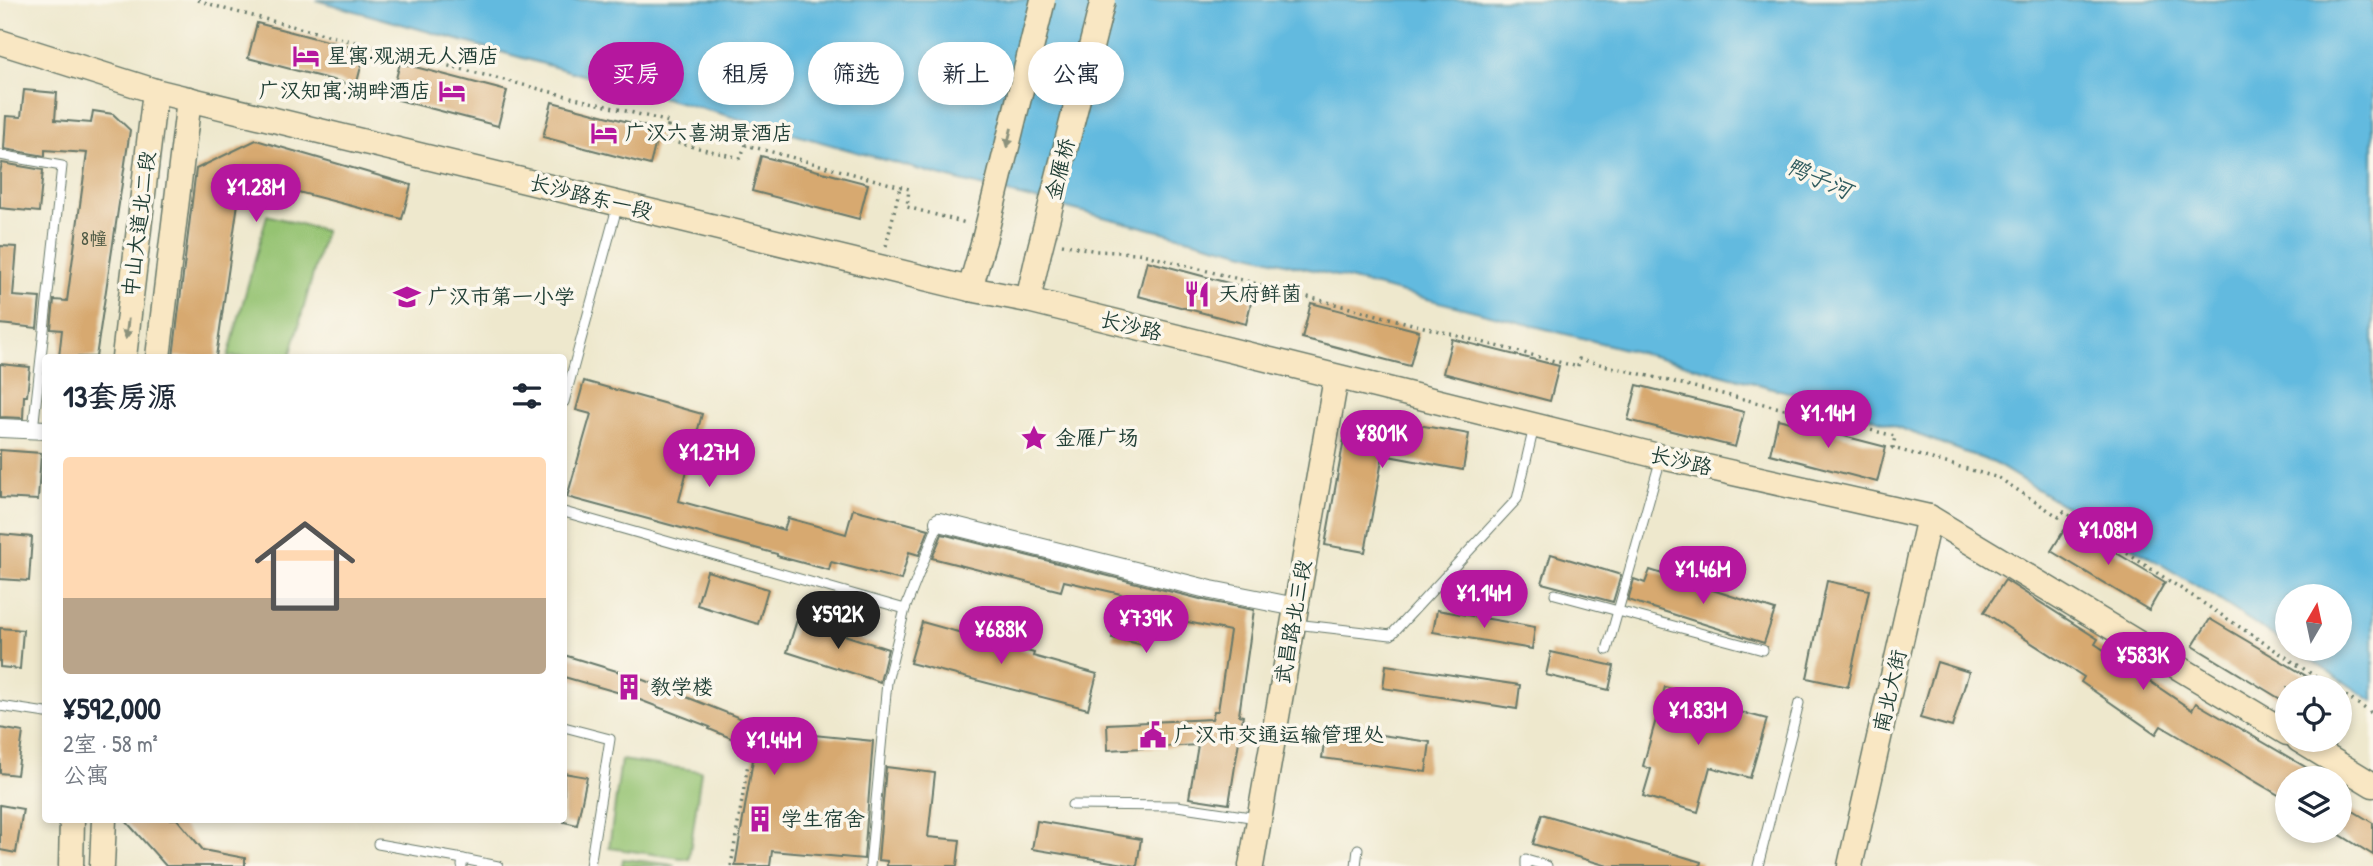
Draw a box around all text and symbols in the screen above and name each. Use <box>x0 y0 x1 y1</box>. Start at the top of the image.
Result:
hotel icon: 星寓·观湖无人酒店 <box>291 41 321 71</box>
place label: 星寓·观湖无人酒店 <box>327 41 499 70</box>
chip: 买房 <box>588 42 684 105</box>
chip: 租房 <box>698 42 794 105</box>
chip: 筛选 <box>808 42 904 105</box>
chip: 新上 <box>918 42 1014 105</box>
chip: 公寓 <box>1028 42 1124 105</box>
place label: 广汉知寓·湖畔酒店 <box>259 76 431 105</box>
hotel icon: 广汉知寓·湖畔酒店 <box>437 76 467 106</box>
hotel icon: 广汉六喜湖景酒店 <box>589 118 619 148</box>
place label: 广汉六喜湖景酒店 <box>625 118 793 147</box>
one-way arrow <box>1003 127 1014 149</box>
street label: 金雁桥 <box>1038 135 1081 203</box>
street label: 中山大道北二段 <box>115 149 162 299</box>
water label: 鸭子河 <box>1781 149 1861 207</box>
pin: ¥1.28M <box>199 164 313 224</box>
street label: 长沙路东一段 <box>526 167 656 226</box>
text: ¥1.28M <box>227 171 285 202</box>
house number: 8幢 <box>81 226 107 251</box>
restaurant icon: 天府鲜菌 <box>1182 279 1212 309</box>
place label: 天府鲜菌 <box>1218 279 1302 308</box>
school or university icon: 广汉市第一小学 <box>392 282 422 312</box>
place label: 广汉市第一小学 <box>428 282 575 311</box>
street label: 长沙路 <box>1097 304 1165 347</box>
one-way arrow <box>122 318 133 340</box>
text: 13套房源 <box>63 376 177 416</box>
icon: filters <box>508 377 546 415</box>
pin: ¥1.14M <box>1771 391 1885 450</box>
text: ¥1.14M <box>1801 397 1855 428</box>
pin: ¥801K <box>1333 410 1431 470</box>
text: ¥801K <box>1356 417 1408 448</box>
place icon: 金雁广场 <box>1019 423 1049 453</box>
place label: 金雁广场 <box>1055 423 1139 452</box>
pin: ¥1.27M <box>652 430 766 489</box>
text: ¥1.27M <box>679 436 739 467</box>
street label: 长沙路 <box>1647 439 1715 482</box>
icon: home <box>242 503 368 629</box>
pin: ¥1.08M <box>2051 508 2165 567</box>
text: ¥1.08M <box>2079 514 2137 545</box>
pin: ¥1.46M <box>1646 546 1760 606</box>
text: ¥1.46M <box>1675 553 1731 584</box>
street label: 武昌路北三段 <box>1267 557 1318 686</box>
pin: ¥1.14M <box>1427 570 1541 630</box>
text: ¥1.14M <box>1457 577 1511 608</box>
north arrow <box>2275 584 2352 662</box>
map controls <box>2275 584 2352 843</box>
pin: ¥592K <box>789 592 887 651</box>
pin: ¥739K <box>1097 596 1195 655</box>
text: ¥592K <box>812 598 864 629</box>
text: ¥739K <box>1120 602 1172 633</box>
pin: ¥688K <box>952 606 1050 666</box>
text: ¥688K <box>975 613 1027 644</box>
pin: ¥583K <box>2094 632 2192 692</box>
text: ¥583K <box>2117 639 2169 670</box>
street label: 南北大街 <box>1866 647 1913 735</box>
building icon: 教学楼 <box>614 672 644 702</box>
place label: 教学楼 <box>650 672 713 701</box>
button: locate <box>2275 675 2352 752</box>
text: ¥592,000 <box>63 688 161 728</box>
pin: ¥1.83M <box>1641 688 1755 747</box>
text: ¥1.83M <box>1669 694 1727 725</box>
pin: ¥1.44M <box>717 718 831 777</box>
public building icon: 广汉市交通运输管理处 <box>1138 720 1168 750</box>
place label: 广汉市交通运输管理处 <box>1174 720 1384 749</box>
text: ¥1.44M <box>747 724 801 755</box>
text: 2室 · 58 m² <box>63 728 158 759</box>
text: 公寓 <box>63 759 109 790</box>
button: layers <box>2275 766 2352 843</box>
building icon: 学生宿舍 <box>745 804 775 834</box>
place label: 学生宿舍 <box>781 804 865 833</box>

